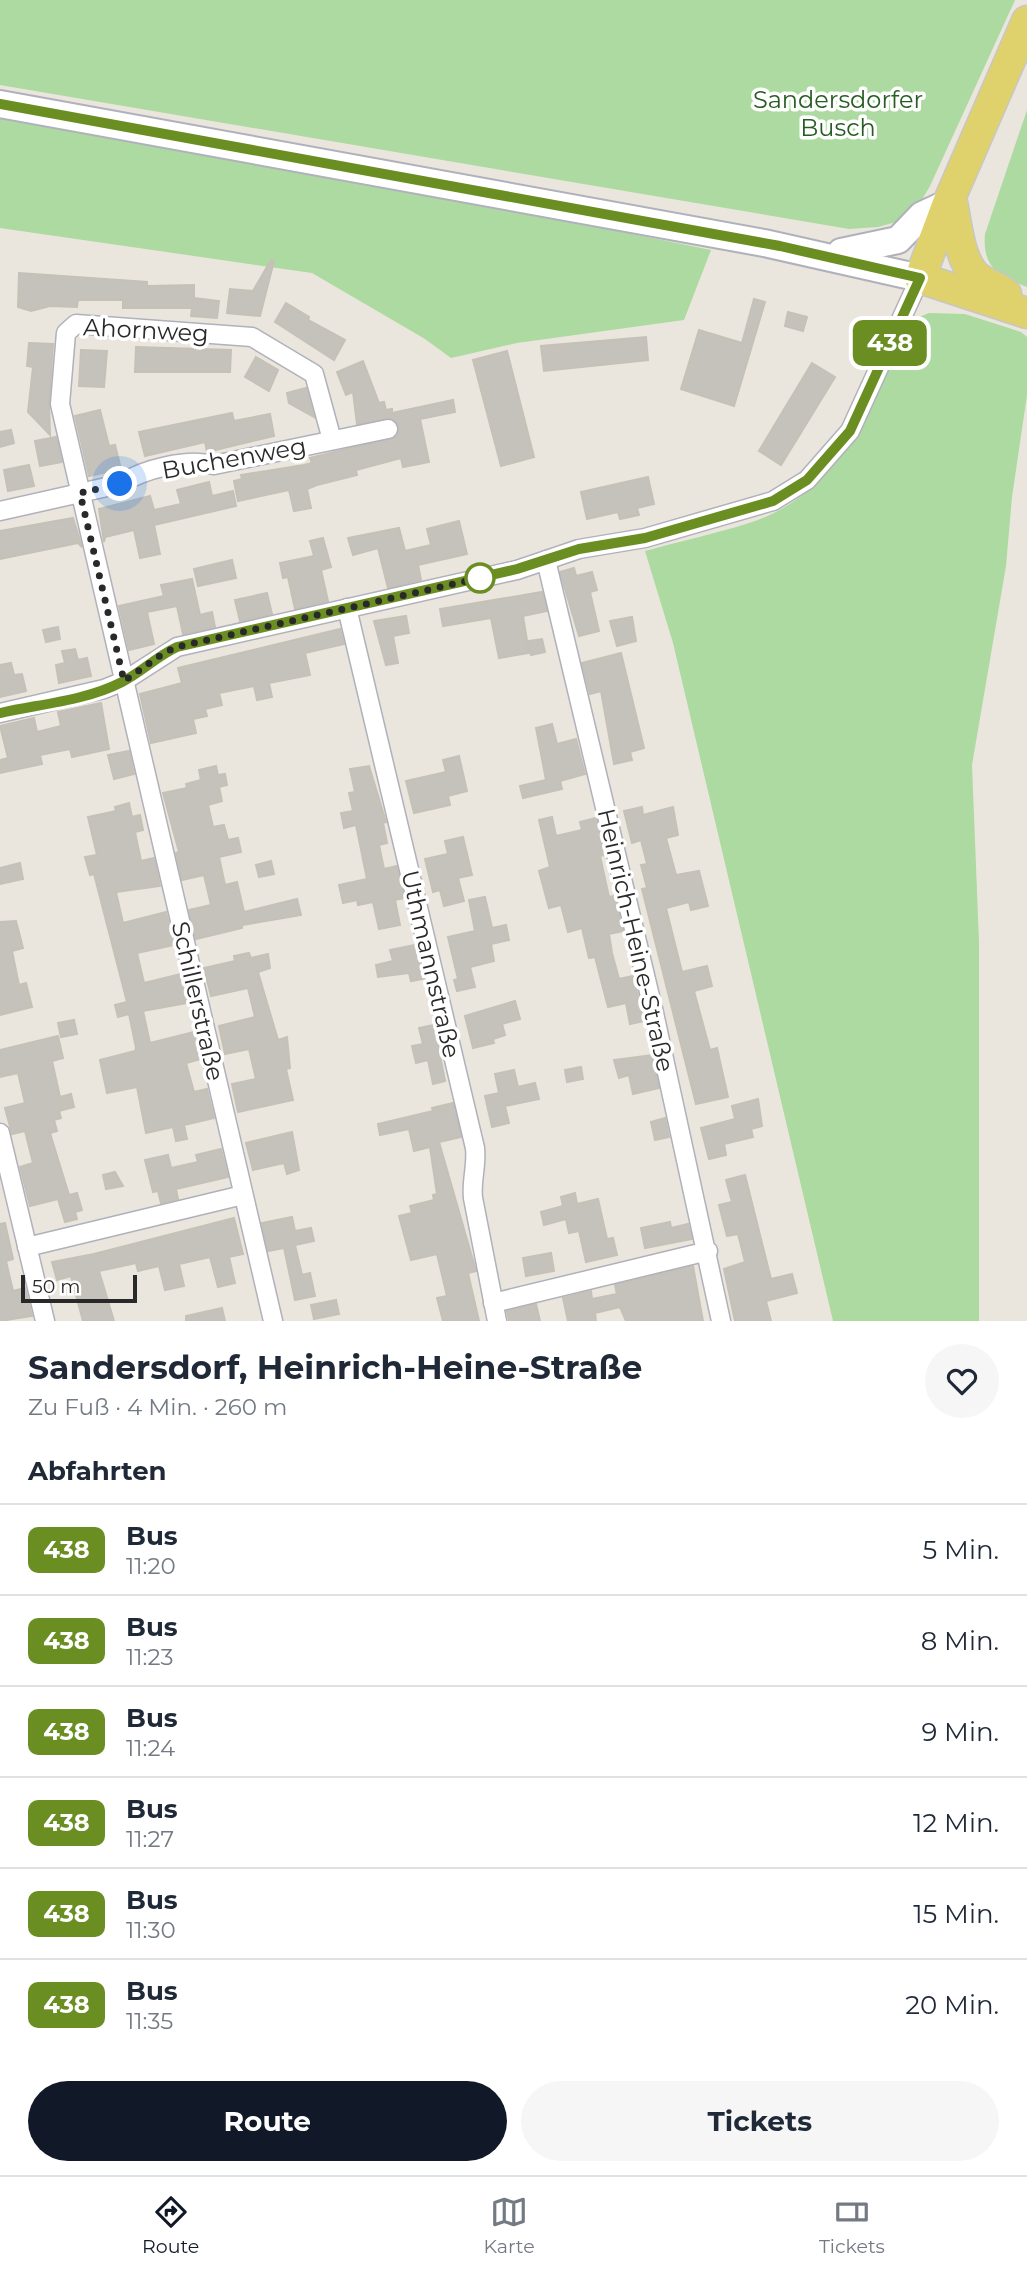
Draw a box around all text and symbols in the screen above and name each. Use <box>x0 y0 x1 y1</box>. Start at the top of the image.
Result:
park label: Sandersdorfer Busch <box>753 85 923 142</box>
street label: Ahornweg <box>83 312 209 348</box>
line badge: 438 <box>850 320 930 366</box>
text: 438 <box>867 328 913 357</box>
street label: Buchenweg <box>160 431 308 485</box>
your location <box>102 466 137 501</box>
unlabelled marker <box>465 563 495 593</box>
street label: Heinrich-Heine-Straße <box>592 806 680 1074</box>
street label: Uthmannstraße <box>395 867 467 1061</box>
street label: Schillerstraße <box>166 919 230 1083</box>
scale bar <box>21 1272 136 1304</box>
text: 50 m <box>32 1275 80 1298</box>
button: heart <box>925 1344 999 1418</box>
text: Sandersdorf, Heinrich-Heine-Straße <box>28 1347 642 1387</box>
text: Zu Fuß · 4 Min. · 260 m <box>28 1393 287 1421</box>
text: Abfahrten <box>28 1455 167 1487</box>
text: Bus <box>126 1520 178 1552</box>
text: 5 Min. <box>923 1534 999 1566</box>
text: 438 <box>43 1535 90 1564</box>
text: 11:20 <box>126 1552 176 1580</box>
text: Bus <box>126 1611 178 1643</box>
text: 8 Min. <box>921 1625 999 1657</box>
text: 438 <box>43 1626 90 1655</box>
text: 11:23 <box>126 1643 174 1671</box>
text: Bus <box>126 1702 178 1734</box>
text: 9 Min. <box>921 1716 999 1748</box>
text: 438 <box>43 1717 90 1746</box>
text: 11:24 <box>126 1734 175 1762</box>
text: Bus <box>126 1793 178 1825</box>
text: 12 Min. <box>913 1807 999 1839</box>
text: 438 <box>43 1808 90 1837</box>
text: 11:27 <box>126 1825 174 1853</box>
text: Bus <box>126 1884 178 1916</box>
text: 15 Min. <box>913 1898 999 1930</box>
text: 438 <box>43 1899 90 1928</box>
text: 11:30 <box>126 1916 176 1944</box>
text: Bus <box>126 1975 178 2007</box>
text: 20 Min. <box>905 1989 999 2021</box>
text: 438 <box>43 1990 90 2019</box>
text: 11:35 <box>126 2007 173 2035</box>
button: Route <box>28 2081 507 2161</box>
button: Tickets <box>521 2081 999 2161</box>
tab: Route <box>142 2193 199 2258</box>
tab: Karte <box>484 2193 535 2258</box>
tab: Tickets <box>819 2193 885 2258</box>

